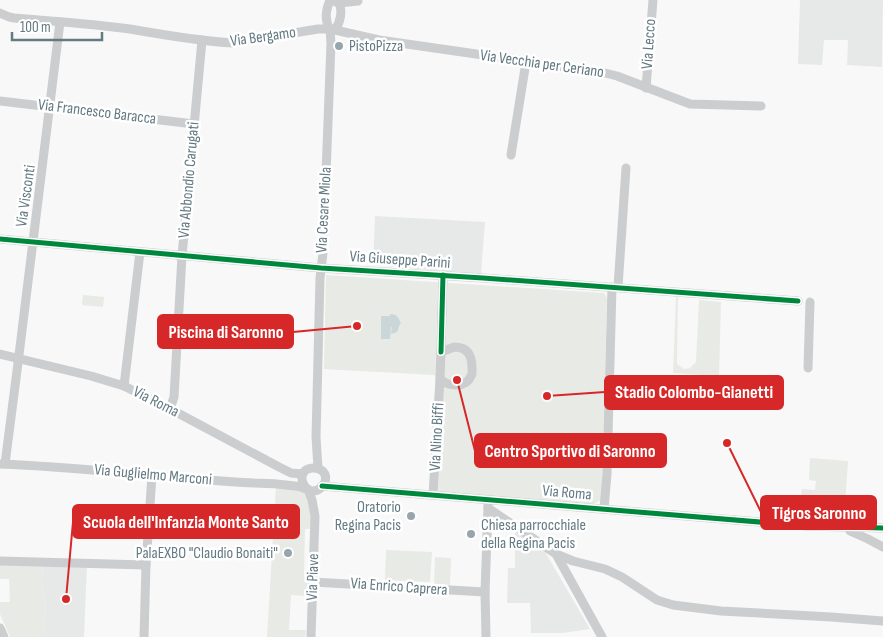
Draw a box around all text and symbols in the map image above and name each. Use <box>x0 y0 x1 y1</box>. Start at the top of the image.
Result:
scale bar <box>12 10 102 42</box>
text: 100 m <box>20 18 51 37</box>
street label: Via Lecco <box>638 18 660 70</box>
street label: Via Bergamo <box>229 23 297 51</box>
place label: PistoPizza <box>349 37 403 56</box>
marker: PistoPizza <box>333 40 345 52</box>
street label: Via Vecchia per Ceriano <box>479 46 605 82</box>
street label: Via Francesco Baracca <box>37 95 157 129</box>
street label: Via Abbondio Carugati <box>174 121 204 239</box>
street label: Via Visconti <box>12 164 40 228</box>
street label: Via Cesare Miola <box>312 166 336 254</box>
street label: Via Giuseppe Parini <box>349 247 451 273</box>
callout: Piscina di Saronno <box>158 315 293 348</box>
text: Piscina di Saronno <box>169 322 284 343</box>
callout: Stadio Colombo-Gianetti <box>605 376 783 409</box>
street label: Via Roma <box>130 382 182 422</box>
text: Stadio Colombo-Gianetti <box>615 382 773 403</box>
street label: Via Nino Biffi <box>426 402 448 472</box>
callout: Centro Sportivo di Saronno <box>475 434 666 467</box>
text: Centro Sportivo di Saronno <box>484 441 656 462</box>
street label: Via Guglielmo Marconi <box>93 460 213 490</box>
street label: Via Roma <box>542 481 592 505</box>
callout: Tigros Saronno <box>761 496 876 529</box>
place label: Oratorio Regina Pacis <box>335 498 401 535</box>
text: Tigros Saronno <box>772 503 866 524</box>
callout: Scuola dell'Infanzia Monte Santo <box>73 505 299 538</box>
marker: Oratorio Regina Pacis <box>405 510 417 522</box>
text: Scuola dell'Infanzia Monte Santo <box>83 512 289 533</box>
place label: Chiesa parrocchiale della Regina Pacis <box>481 516 586 553</box>
marker: Chiesa parrocchiale della Regina Pacis <box>465 528 477 540</box>
place label: PalaEXBO "Claudio Bonaiti" <box>136 544 278 563</box>
marker: PalaEXBO "Claudio Bonaiti" <box>282 547 294 559</box>
street label: Via Piave <box>303 553 323 601</box>
street label: Via Enrico Caprera <box>350 574 448 600</box>

